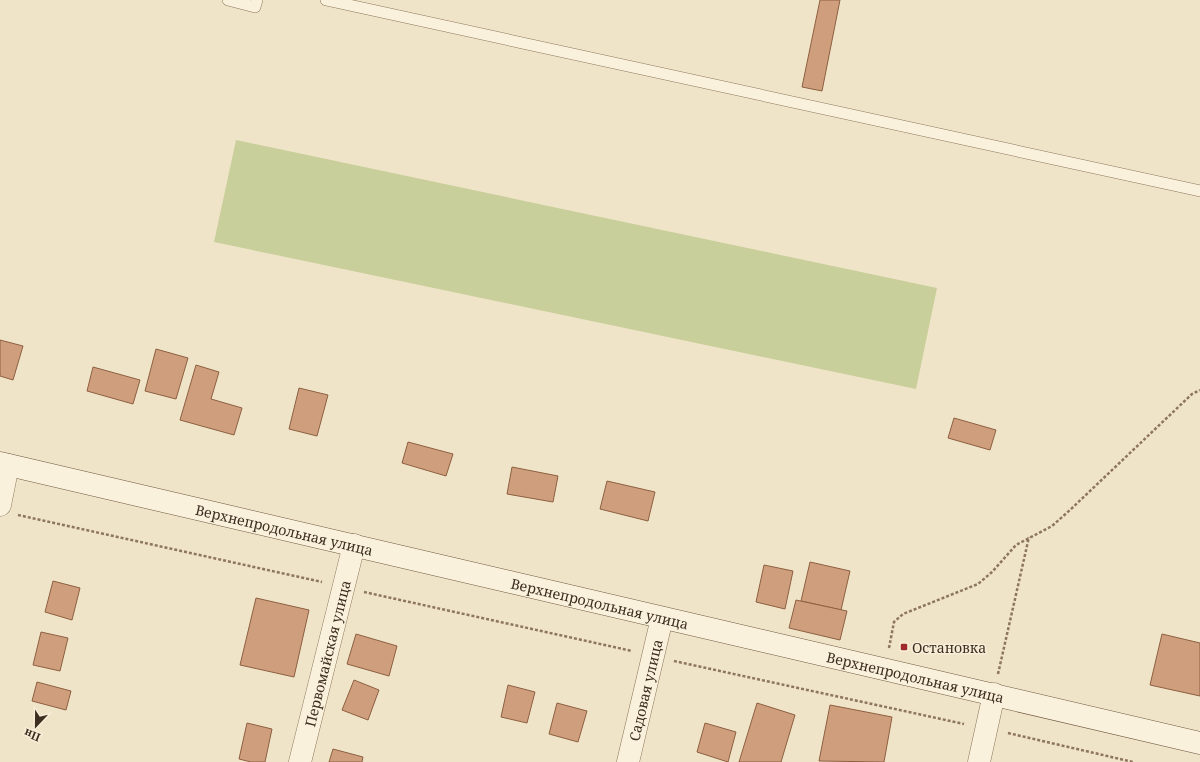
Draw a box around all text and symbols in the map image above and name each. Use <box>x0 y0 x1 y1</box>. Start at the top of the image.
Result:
street label: Верхнепродольная улица <box>194 499 375 559</box>
street label: Верхнепродольная улица <box>509 573 691 633</box>
street label: Первомайская улица <box>300 578 354 729</box>
street label: Садовая улица <box>624 637 666 743</box>
place label: Остановка <box>912 638 986 657</box>
marker: Остановка <box>899 642 909 652</box>
street label: Верхнепродольная улица <box>825 647 1006 707</box>
north arrow <box>16 706 56 746</box>
text: Пн <box>21 726 42 746</box>

